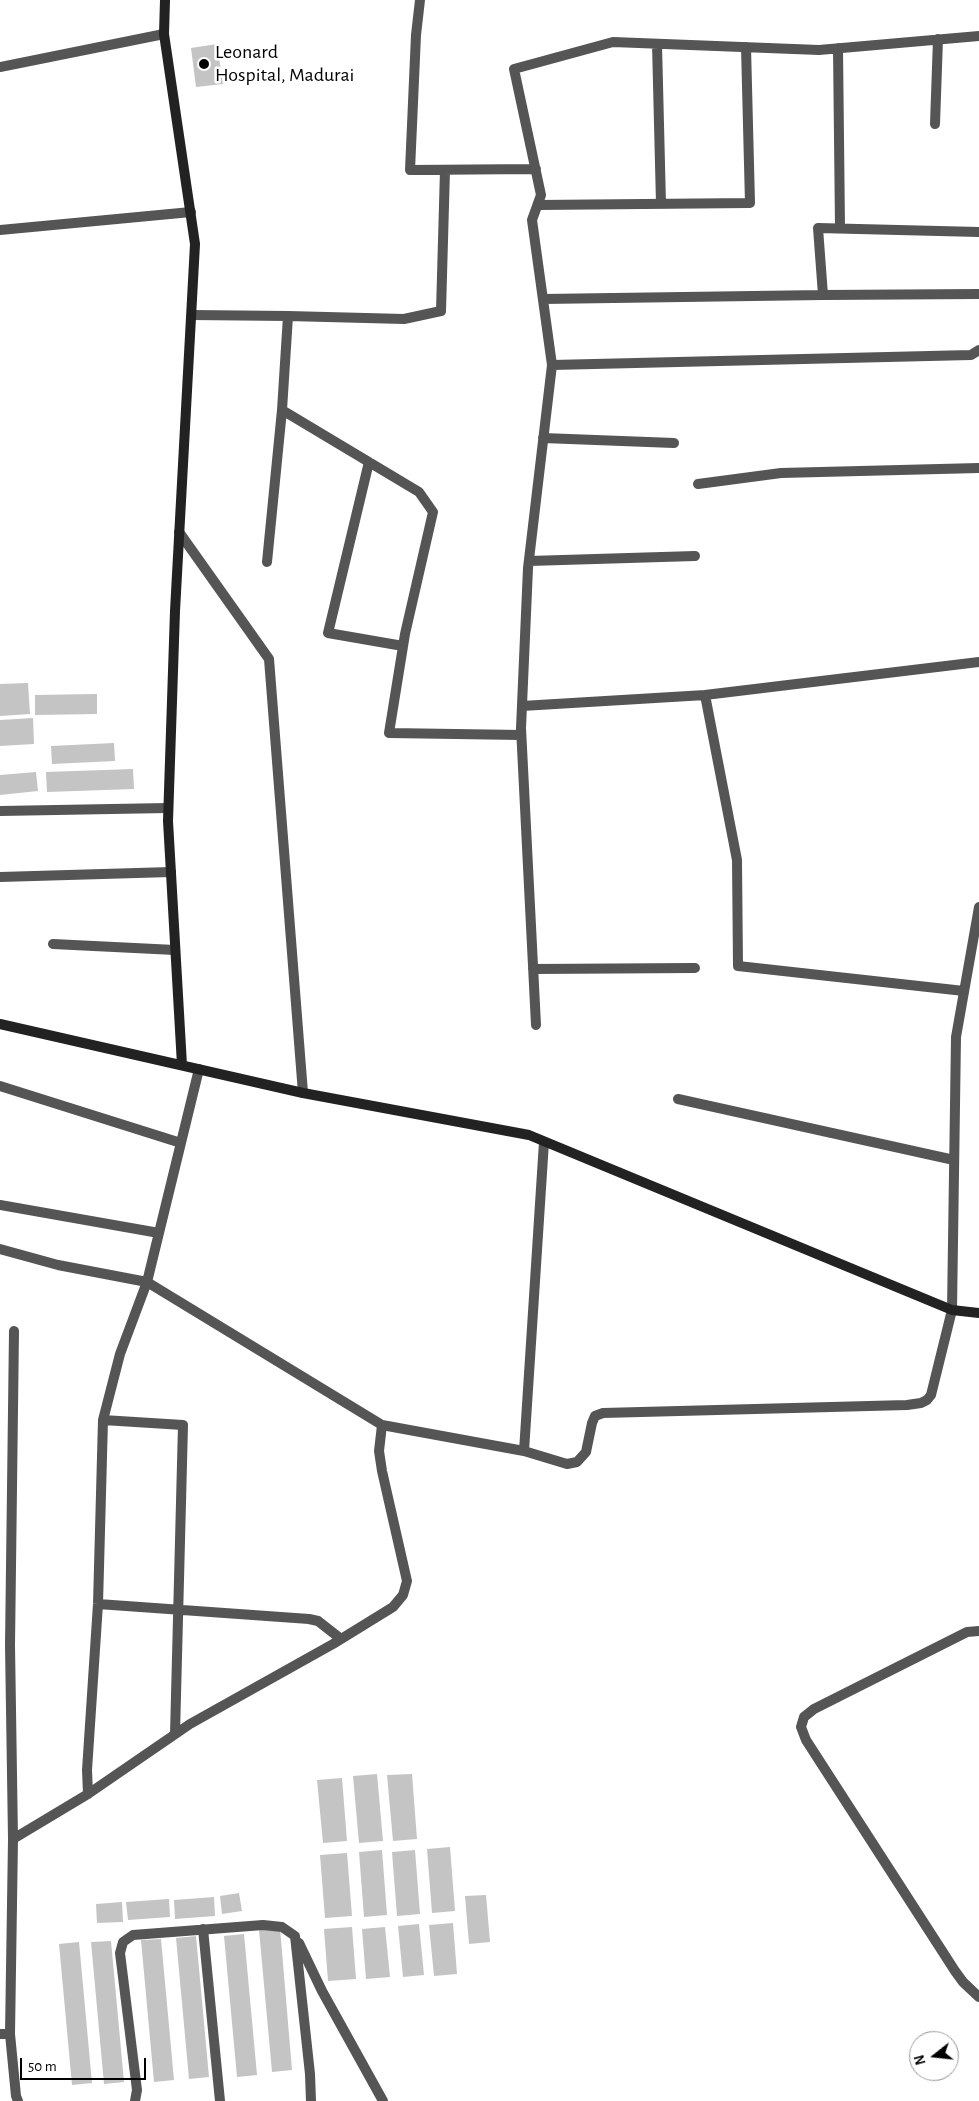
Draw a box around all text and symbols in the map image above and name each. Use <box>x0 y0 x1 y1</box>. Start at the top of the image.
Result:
place label: Leonard Hospital, Madurai <box>215 40 354 87</box>
marker: Leonard Hospital, Madurai <box>197 57 211 71</box>
north arrow <box>909 2031 959 2081</box>
scale bar <box>22 2048 149 2080</box>
text: N <box>912 2053 929 2066</box>
text: 50 m <box>28 2059 57 2074</box>

